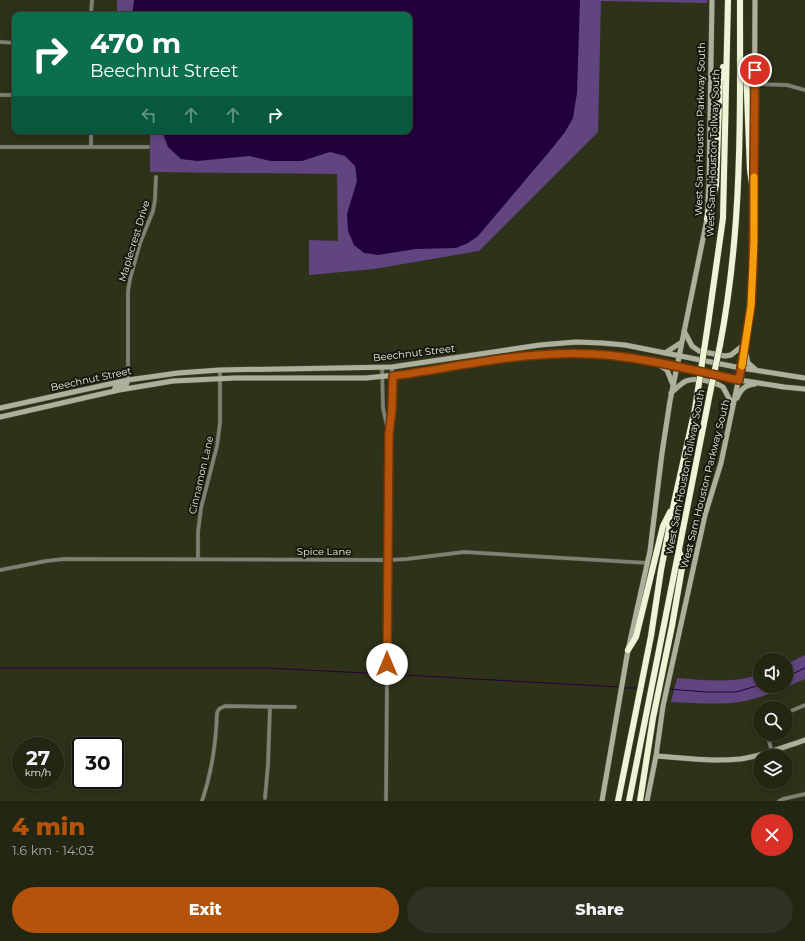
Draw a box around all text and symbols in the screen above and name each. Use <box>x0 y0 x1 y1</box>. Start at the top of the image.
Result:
text: 470 m <box>90 26 181 60</box>
icon: right <box>24 28 76 80</box>
street label: West Sam Houston Parkway South <box>692 42 708 216</box>
pin <box>738 53 772 87</box>
icon: arrive <box>744 59 766 81</box>
text: Beechnut Street <box>90 60 238 82</box>
street label: West Sam Houston Tollway South <box>704 69 722 237</box>
icon: left <box>138 104 160 126</box>
icon: ahead <box>180 104 202 126</box>
icon: ahead <box>222 104 244 126</box>
icon: right <box>264 104 286 126</box>
street label: Maplecrest Drive <box>115 199 153 283</box>
street label: Beechnut Street <box>372 342 456 364</box>
street label: Beechnut Street <box>49 364 133 394</box>
street label: West Sam Houston Tollway South <box>663 388 707 556</box>
street label: West Sam Houston Parkway South <box>678 398 732 570</box>
street label: Cinnamon Lane <box>186 435 216 515</box>
street label: Spice Lane <box>297 545 351 558</box>
position arrow <box>366 643 408 685</box>
map controls <box>753 653 793 789</box>
button: sound <box>753 653 793 693</box>
button: search <box>753 701 793 741</box>
speed limit sign: 30 <box>72 737 124 789</box>
text: 27 <box>26 746 50 770</box>
button: layers <box>753 749 793 789</box>
text: km/h <box>25 766 51 779</box>
text: 4 min <box>12 812 85 841</box>
button: close <box>751 814 793 856</box>
text: 1.6 km · 14:03 <box>12 842 94 858</box>
button: Exit <box>12 887 399 933</box>
button: Share <box>407 887 793 933</box>

